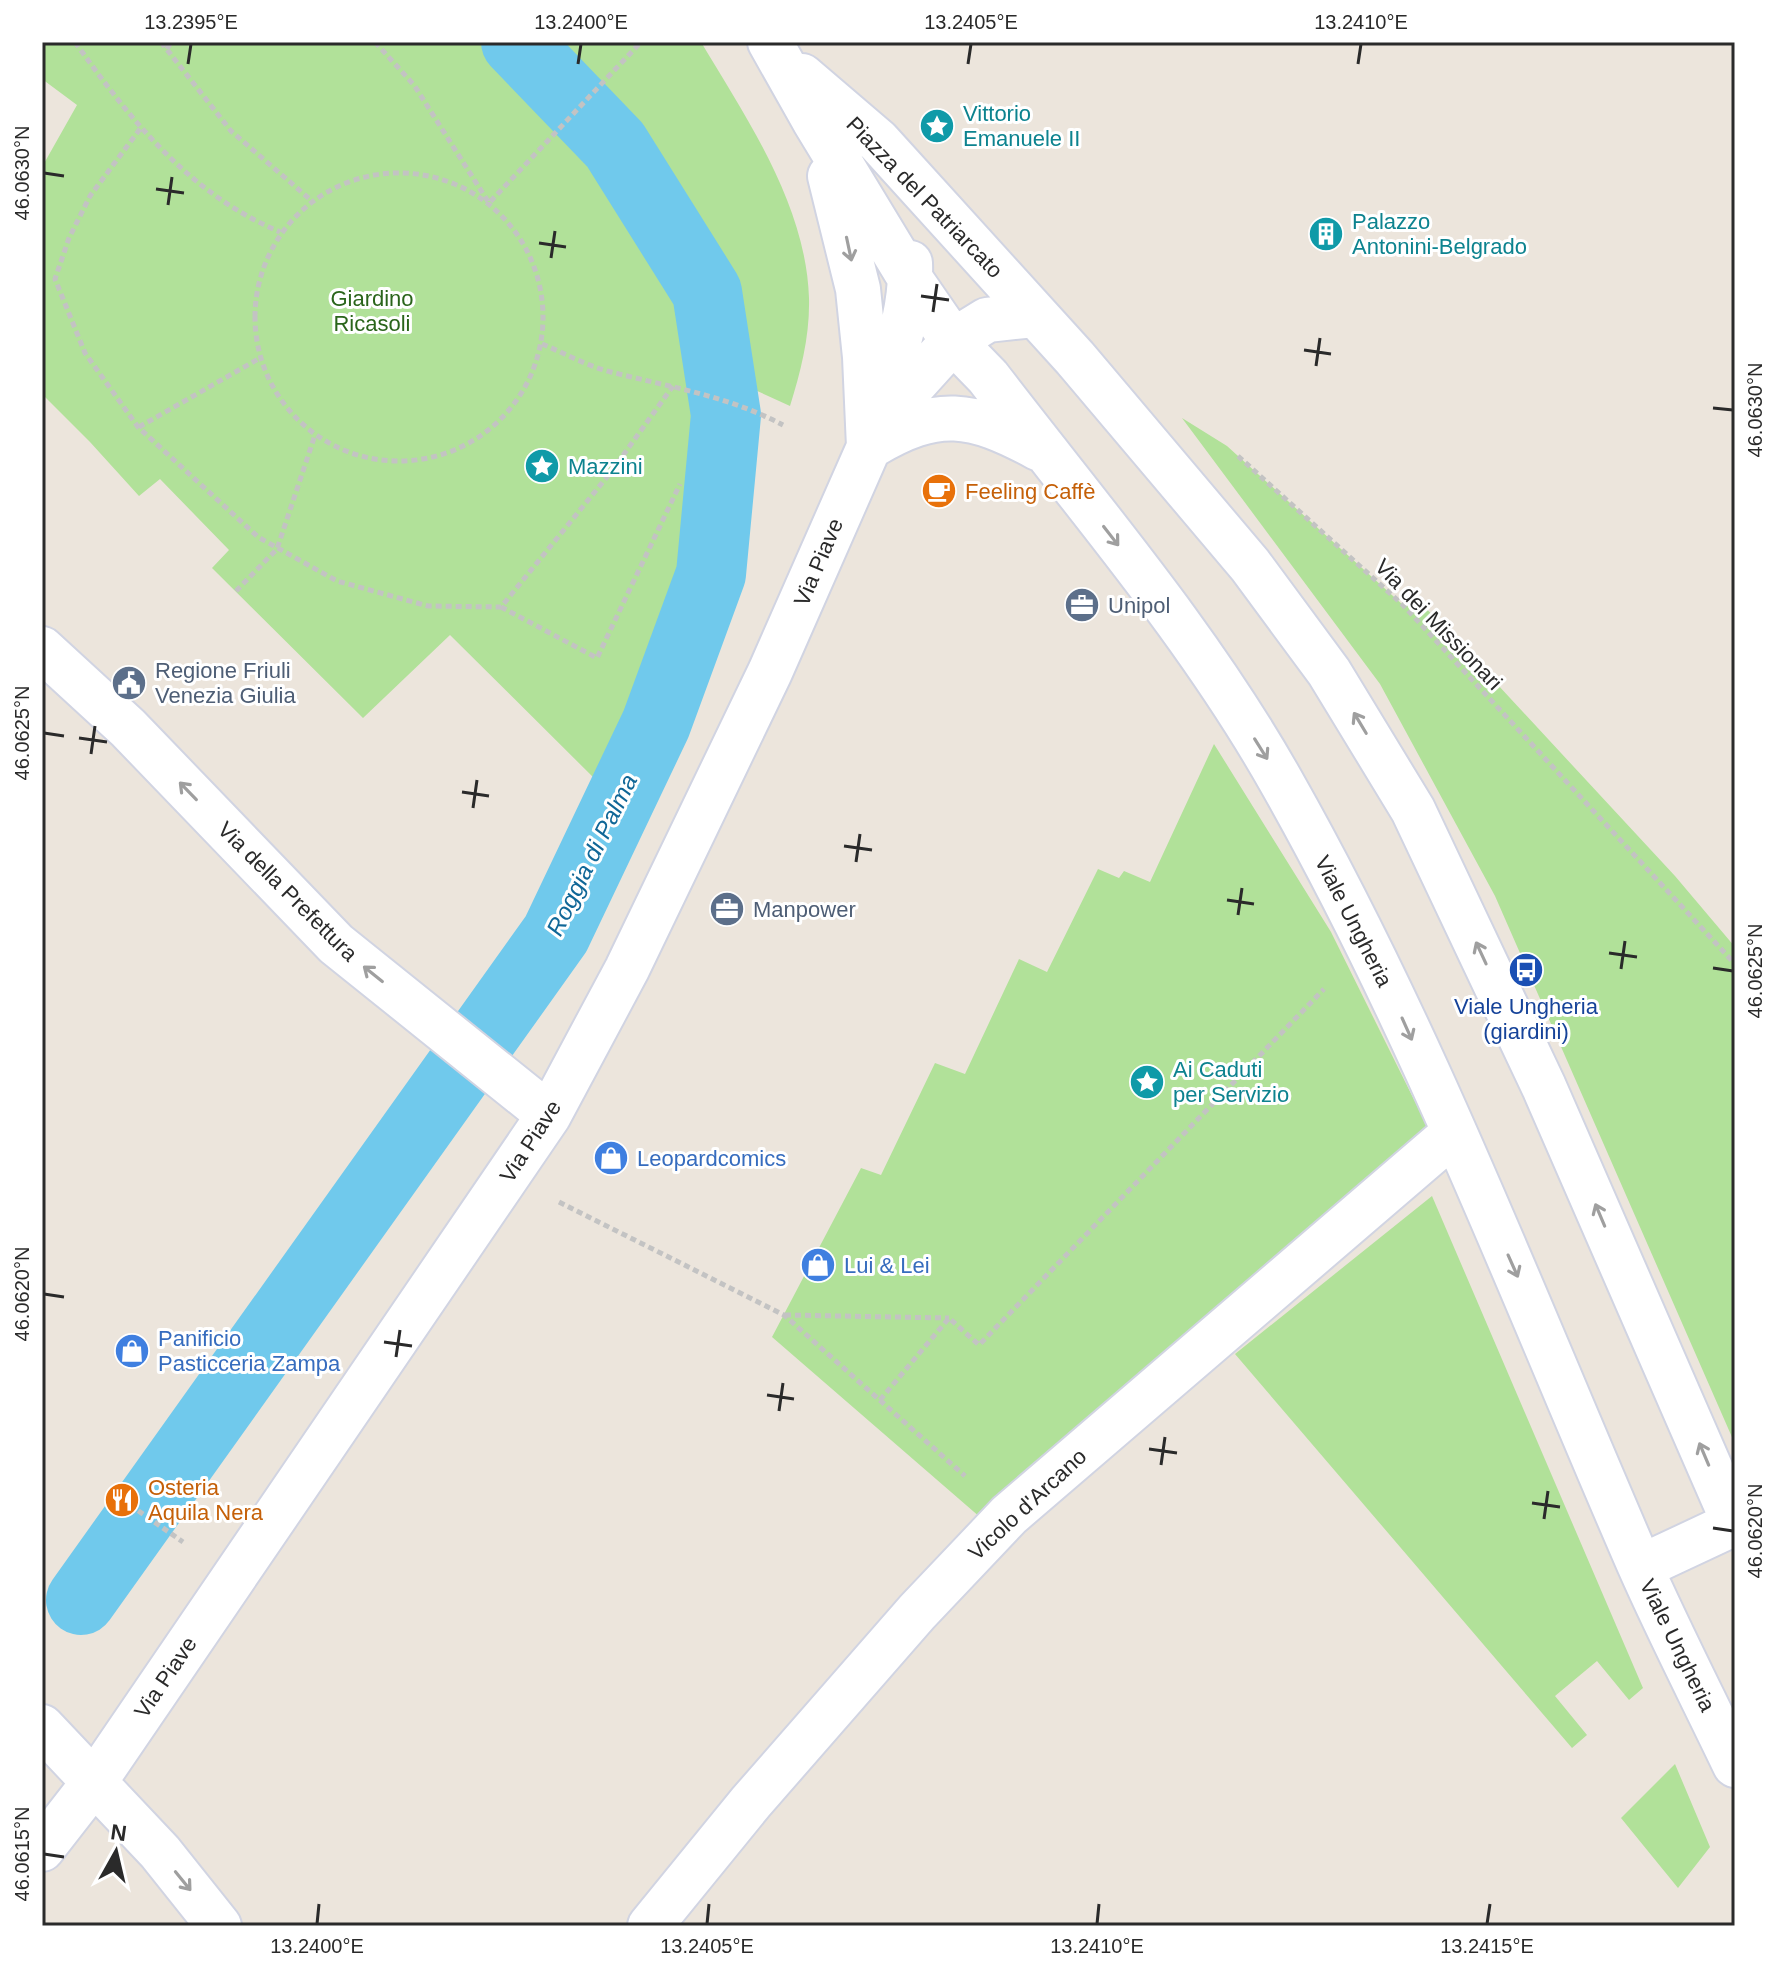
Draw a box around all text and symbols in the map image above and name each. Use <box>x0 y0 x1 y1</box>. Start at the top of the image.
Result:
text: 13.2395°E <box>144 11 238 33</box>
text: 13.2400°E <box>534 11 628 33</box>
text: 13.2405°E <box>924 11 1018 33</box>
text: 13.2410°E <box>1314 11 1408 33</box>
place label: Vittorio Emanuele II <box>963 101 1080 151</box>
place icon: Vittorio Emanuele II <box>918 107 956 145</box>
street label: Piazza del Patriarcato <box>841 112 1008 283</box>
text: 46.0630°N <box>11 126 33 220</box>
place label: Palazzo Antonini-Belgrado <box>1352 209 1527 259</box>
building icon: Palazzo Antonini-Belgrado <box>1307 215 1345 253</box>
one-way arrow <box>842 236 857 261</box>
park label: Giardino Ricasoli <box>330 286 414 336</box>
text: 46.0630°N <box>1744 363 1766 457</box>
place icon: Mazzini <box>523 447 561 485</box>
place label: Mazzini <box>568 454 643 479</box>
cafe icon: Feeling Caffè <box>920 472 958 510</box>
place label: Feeling Caffè <box>965 479 1095 504</box>
street label: Via Piave <box>789 515 848 610</box>
one-way arrow <box>1103 525 1120 546</box>
street label: Via dei Missionari <box>1370 554 1507 695</box>
office icon: Unipol <box>1063 586 1101 624</box>
place label: Unipol <box>1108 593 1170 618</box>
place label: Regione Friuli Venezia Giulia <box>155 658 296 708</box>
public building icon: Regione Friuli Venezia Giulia <box>110 664 148 702</box>
text: 46.0625°N <box>11 686 33 780</box>
one-way arrow <box>1352 712 1368 735</box>
one-way arrow <box>1253 737 1269 760</box>
water label: Roggia di Palma <box>541 770 642 940</box>
one-way arrow <box>179 781 198 801</box>
street label: Via della Prefettura <box>213 816 363 967</box>
street label: Viale Ungheria <box>1310 851 1398 992</box>
office icon: Manpower <box>708 890 746 928</box>
place label: Manpower <box>753 897 856 922</box>
text: 46.0625°N <box>1744 924 1766 1018</box>
one-way arrow <box>1473 941 1488 965</box>
bus stop icon: Viale Ungheria (giardini) <box>1507 951 1545 989</box>
one-way arrow <box>363 965 384 982</box>
place label: Viale Ungheria (giardini) <box>1454 994 1599 1044</box>
one-way arrow <box>1400 1016 1415 1040</box>
place label: Ai Caduti per Servizio <box>1173 1057 1289 1107</box>
place icon: Ai Caduti per Servizio <box>1128 1063 1166 1101</box>
street label: Via Piave <box>495 1096 566 1187</box>
shop icon: Leopardcomics <box>592 1139 630 1177</box>
place label: Leopardcomics <box>637 1146 786 1171</box>
one-way arrow <box>1592 1203 1607 1228</box>
shop icon: Lui & Lei <box>799 1246 837 1284</box>
text: 46.0620°N <box>11 1247 33 1341</box>
place label: Lui & Lei <box>844 1253 930 1278</box>
one-way arrow <box>1506 1253 1521 1278</box>
place label: Panificio Pasticceria Zampa <box>158 1326 341 1376</box>
shop icon: Panificio Pasticceria Zampa <box>113 1332 151 1370</box>
one-way arrow <box>1695 1442 1710 1467</box>
street label: Vicolo d'Arcano <box>963 1443 1091 1565</box>
place label: Osteria Aquila Nera <box>148 1475 264 1525</box>
restaurant icon: Osteria Aquila Nera <box>103 1481 141 1519</box>
text: 46.0620°N <box>1744 1484 1766 1578</box>
street label: Viale Ungheria <box>1635 1575 1721 1716</box>
street label: Via Piave <box>129 1632 202 1723</box>
text: 46.0615°N <box>11 1807 33 1901</box>
north arrow <box>76 1812 156 1892</box>
text: N <box>109 1819 128 1846</box>
one-way arrow <box>174 1871 192 1891</box>
text: 13.2400°E <box>270 1935 364 1957</box>
text: 13.2405°E <box>660 1935 754 1957</box>
text: 13.2410°E <box>1050 1935 1144 1957</box>
text: 13.2415°E <box>1440 1935 1534 1957</box>

